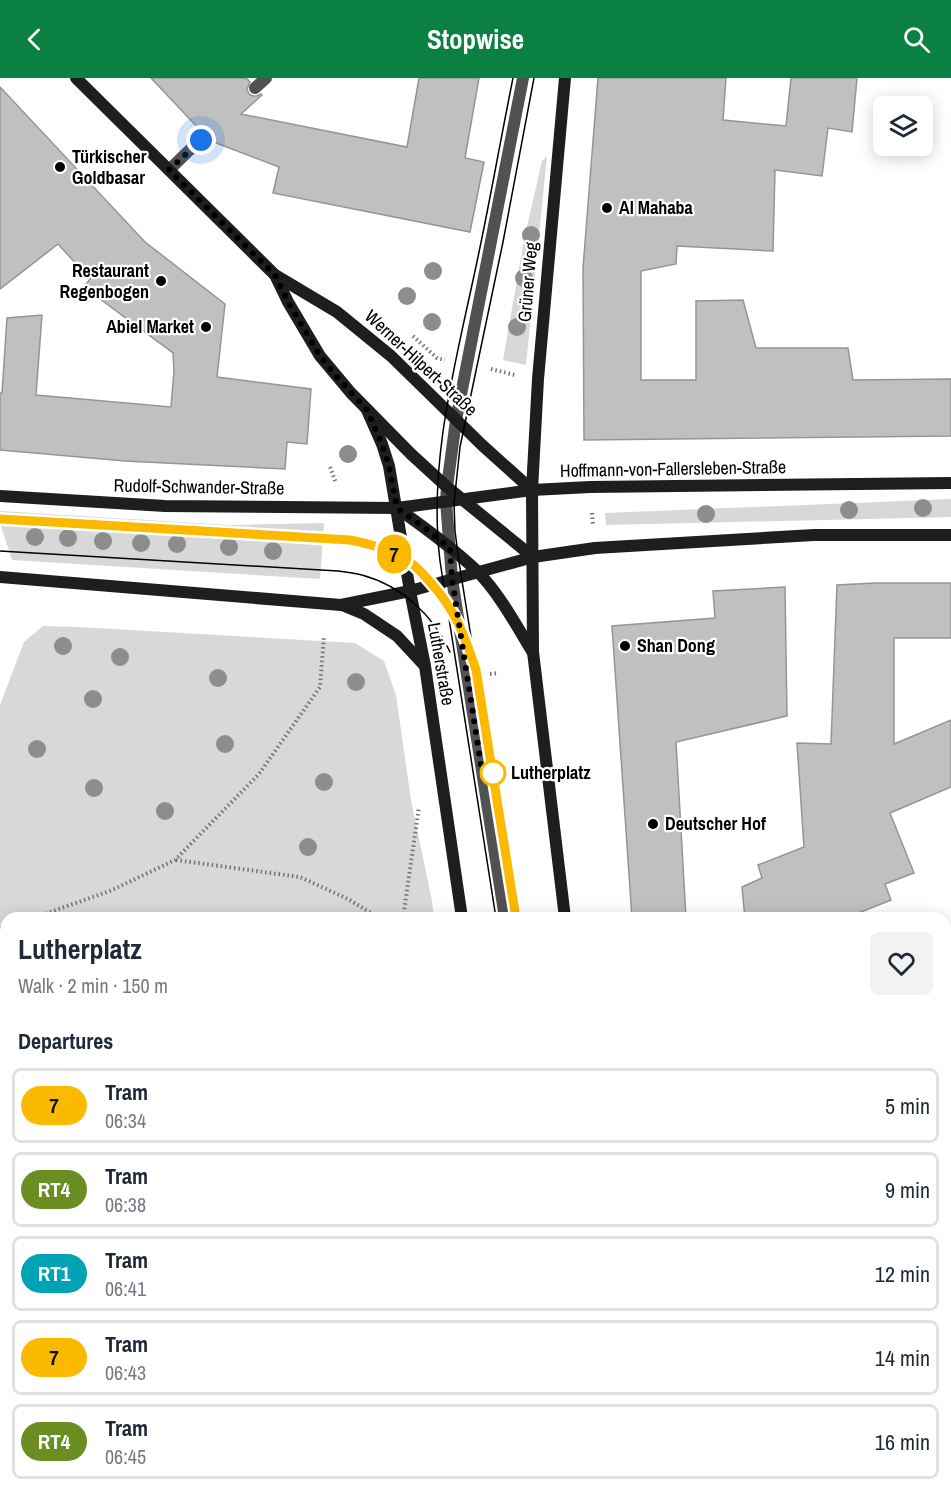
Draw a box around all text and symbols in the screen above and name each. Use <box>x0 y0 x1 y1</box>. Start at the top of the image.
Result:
text: Stopwise <box>427 21 524 57</box>
icon: back <box>18 23 51 56</box>
icon: search <box>900 23 933 56</box>
map controls <box>873 96 933 156</box>
button: layers <box>873 96 933 156</box>
your location <box>186 125 216 155</box>
place label: Türkischer Goldbasar <box>72 144 147 190</box>
marker: Türkischer Goldbasar <box>53 160 67 174</box>
place label: Al Mahaba <box>619 195 694 220</box>
marker: Al Mahaba <box>600 201 614 215</box>
street label: Grüner Weg <box>512 240 544 323</box>
place label: Restaurant Regenbogen <box>60 258 149 304</box>
marker: Restaurant Regenbogen <box>154 274 168 288</box>
street label: Werner-Hilpert-Straße <box>360 304 483 421</box>
place label: Abiel Market <box>106 314 194 339</box>
marker: Abiel Market <box>199 320 213 334</box>
street label: Hoffmann-von-Fallersleben-Straße <box>560 454 786 483</box>
street label: Rudolf-Schwander-Straße <box>113 473 285 500</box>
line badge: 7 <box>374 534 414 574</box>
text: 7 <box>389 540 399 569</box>
street label: Lutherstraße <box>422 621 461 707</box>
place label: Shan Dong <box>637 633 715 658</box>
marker: Shan Dong <box>618 639 632 653</box>
marker: Lutherplatz <box>480 760 506 786</box>
place label: Lutherplatz <box>511 760 591 785</box>
place label: Deutscher Hof <box>665 811 766 836</box>
marker: Deutscher Hof <box>646 817 660 831</box>
text: Lutherplatz <box>18 930 142 968</box>
button: heart <box>870 932 933 995</box>
text: Walk · 2 min · 150 m <box>18 972 168 999</box>
text: Departures <box>18 1026 113 1056</box>
text: Tram <box>105 1077 148 1107</box>
text: 7 <box>49 1091 59 1120</box>
text: 5 min <box>885 1091 930 1121</box>
text: 06:34 <box>105 1107 146 1134</box>
text: Tram <box>105 1161 148 1191</box>
text: RT4 <box>38 1175 70 1204</box>
text: 9 min <box>885 1175 930 1205</box>
text: 06:38 <box>105 1191 146 1218</box>
text: Tram <box>105 1245 148 1275</box>
text: RT1 <box>38 1259 70 1288</box>
text: 12 min <box>875 1259 930 1289</box>
text: 06:41 <box>105 1275 146 1302</box>
text: Tram <box>105 1329 148 1359</box>
text: 7 <box>49 1343 59 1372</box>
text: 14 min <box>875 1343 930 1373</box>
text: 06:43 <box>105 1359 146 1386</box>
text: Tram <box>105 1413 148 1443</box>
text: RT4 <box>38 1427 70 1456</box>
text: 16 min <box>875 1427 930 1457</box>
text: 06:45 <box>105 1443 146 1470</box>

